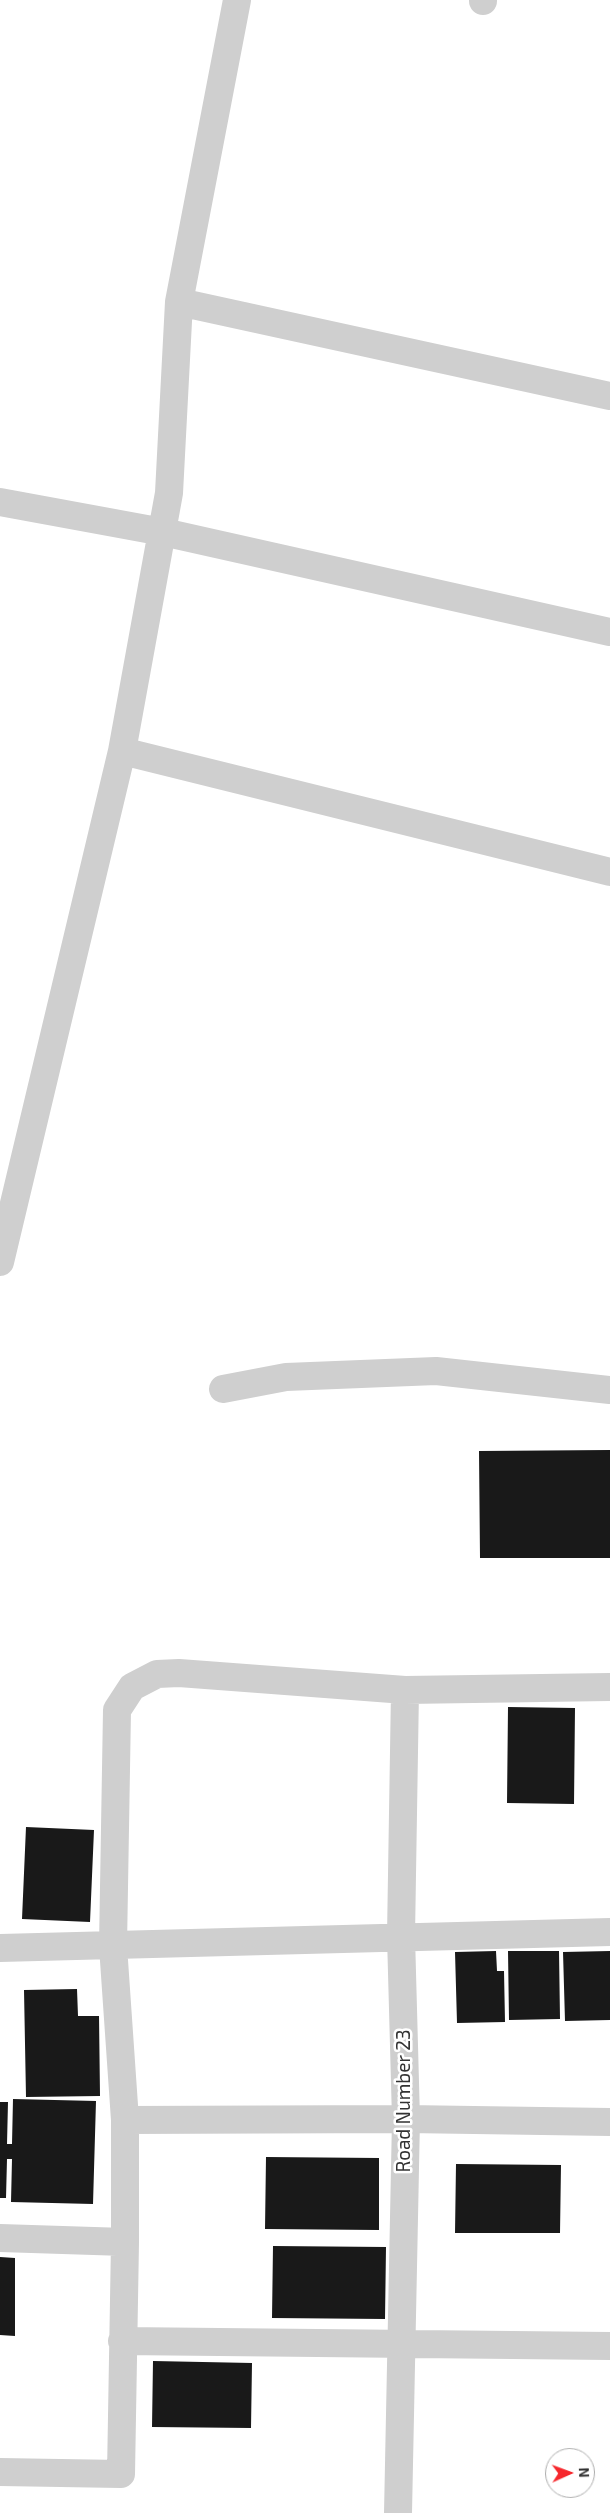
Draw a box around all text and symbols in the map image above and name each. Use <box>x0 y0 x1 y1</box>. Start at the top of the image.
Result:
street label: Road Number 23 <box>393 2030 415 2172</box>
north arrow <box>545 2448 595 2498</box>
text: N <box>576 2467 593 2478</box>

